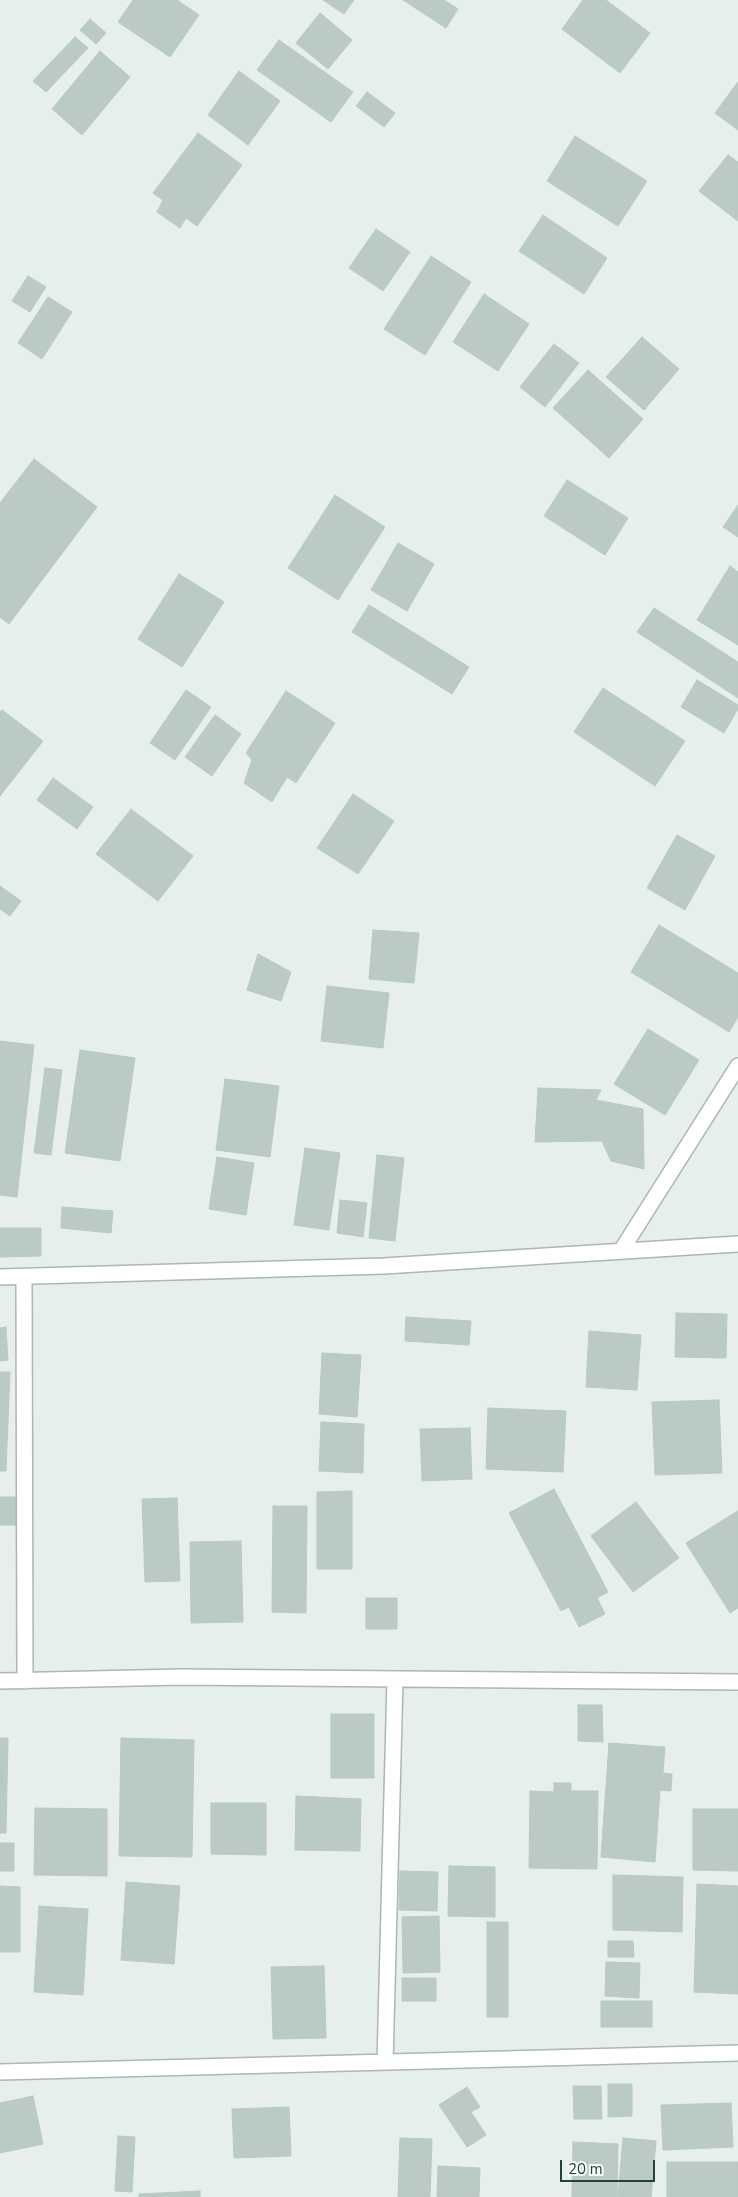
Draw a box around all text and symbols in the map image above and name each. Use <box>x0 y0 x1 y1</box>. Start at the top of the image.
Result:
scale bar <box>563 2150 658 2182</box>
text: 20 m <box>568 2159 603 2179</box>

